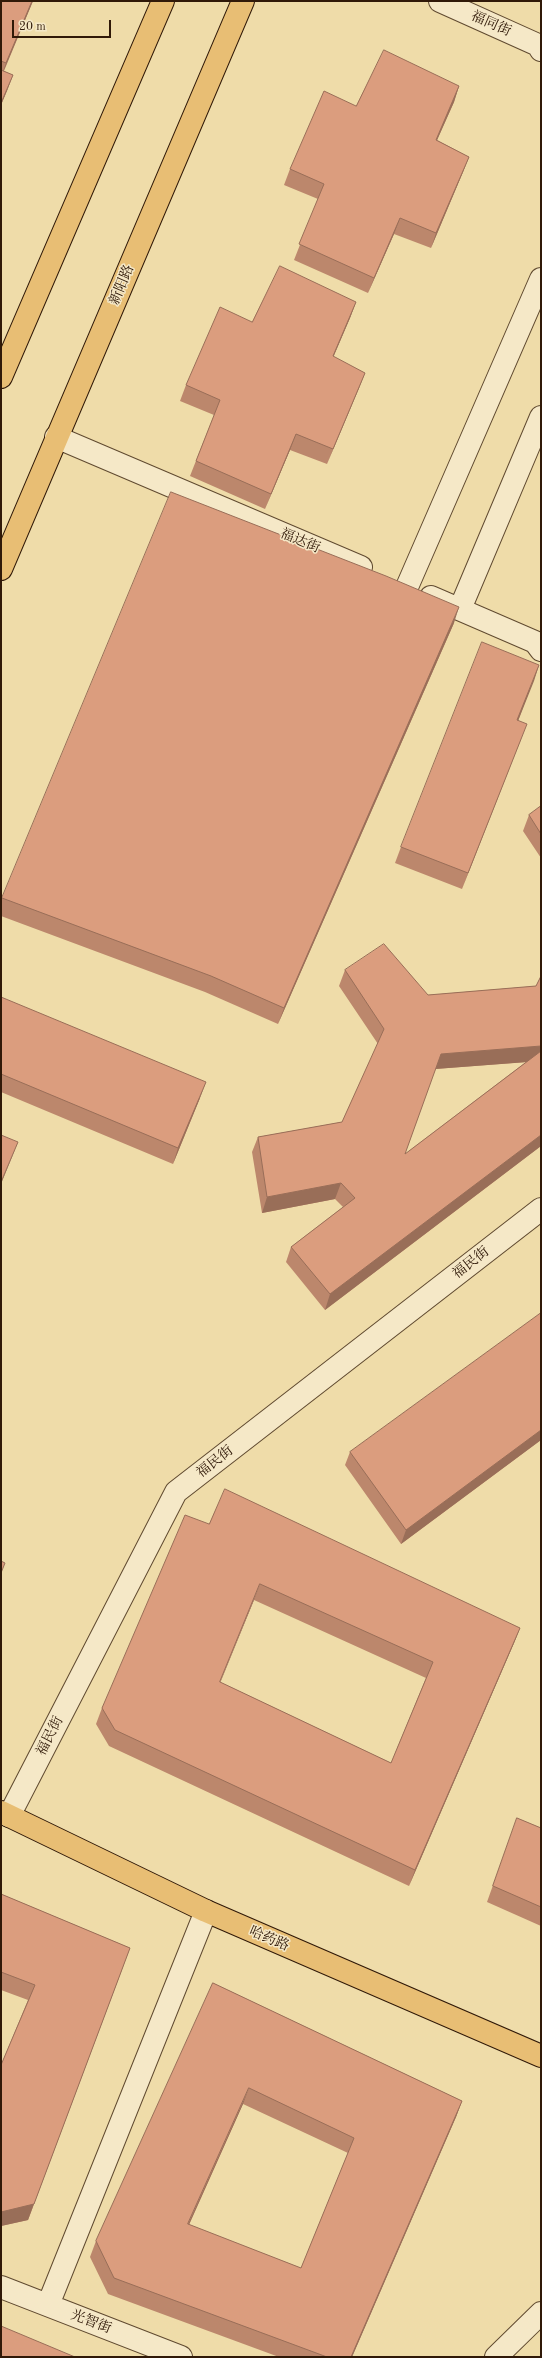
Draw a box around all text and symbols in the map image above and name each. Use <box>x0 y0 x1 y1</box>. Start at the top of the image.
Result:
street label: 福同街 <box>468 8 514 40</box>
scale bar <box>14 12 113 38</box>
text: 20 m <box>19 21 46 33</box>
street label: 新阳路 <box>106 262 138 308</box>
street label: 福达街 <box>277 525 323 557</box>
street label: 福民街 <box>449 1243 493 1283</box>
street label: 福民街 <box>193 1442 237 1482</box>
street label: 福民街 <box>33 1713 67 1759</box>
street label: 哈药路 <box>246 1923 292 1955</box>
street label: 光智街 <box>68 2307 114 2337</box>

